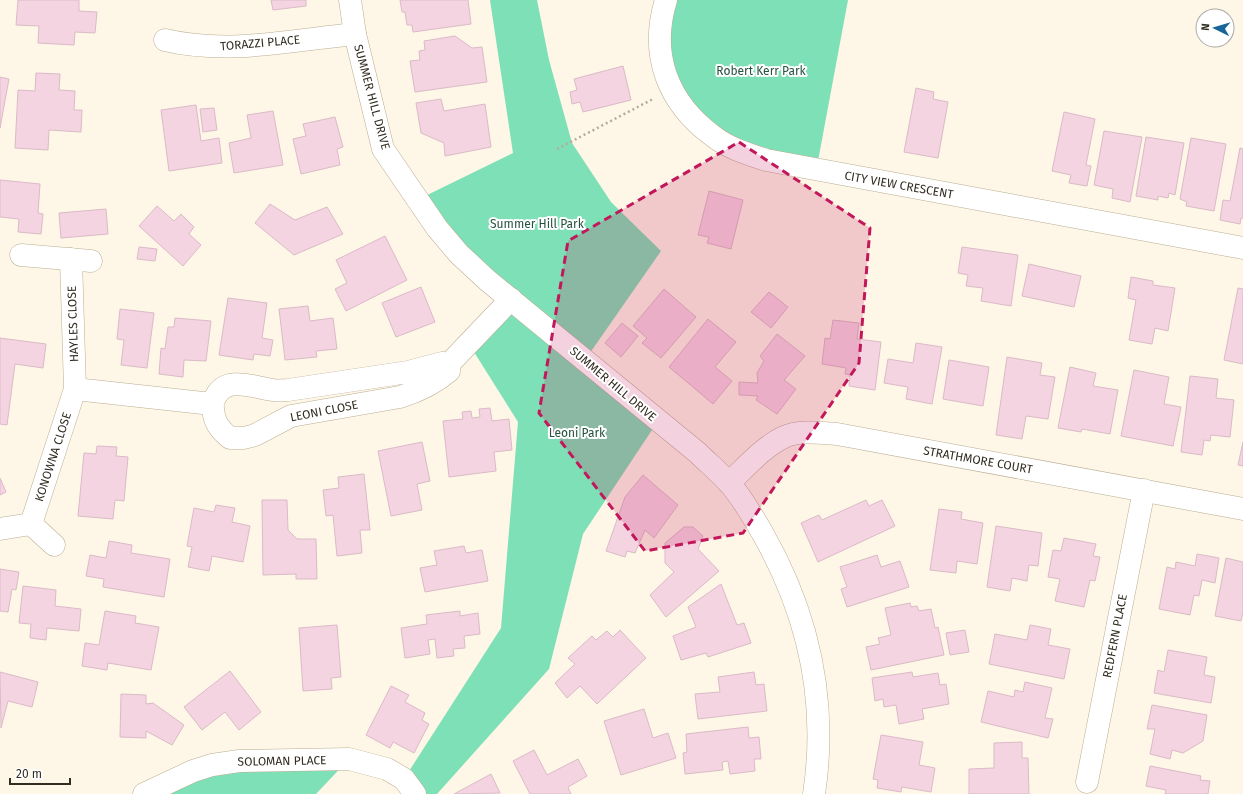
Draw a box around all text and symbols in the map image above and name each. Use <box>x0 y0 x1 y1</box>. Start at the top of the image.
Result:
north arrow <box>1195 8 1235 48</box>
text: N <box>1199 23 1212 31</box>
street label: TORAZZI PLACE <box>219 33 301 53</box>
street label: SUMMER HILL DRIVE <box>351 43 393 151</box>
park label: Robert Kerr Park <box>716 64 807 78</box>
street label: CITY VIEW CRESCENT <box>843 169 955 202</box>
park label: Summer Hill Park <box>490 217 585 231</box>
street label: HAYLES CLOSE <box>65 286 81 362</box>
street label: SUMMER HILL DRIVE <box>567 344 659 424</box>
street label: LEONI CLOSE <box>289 398 359 424</box>
street label: KONOWNA CLOSE <box>32 410 74 504</box>
park label: Leoni Park <box>549 426 606 440</box>
street label: STRATHMORE COURT <box>922 443 1035 477</box>
street label: REDFERN PLACE <box>1100 593 1130 679</box>
street label: SOLOMAN PLACE <box>237 753 327 769</box>
scale bar <box>10 760 70 786</box>
text: 20 m <box>16 767 42 781</box>

